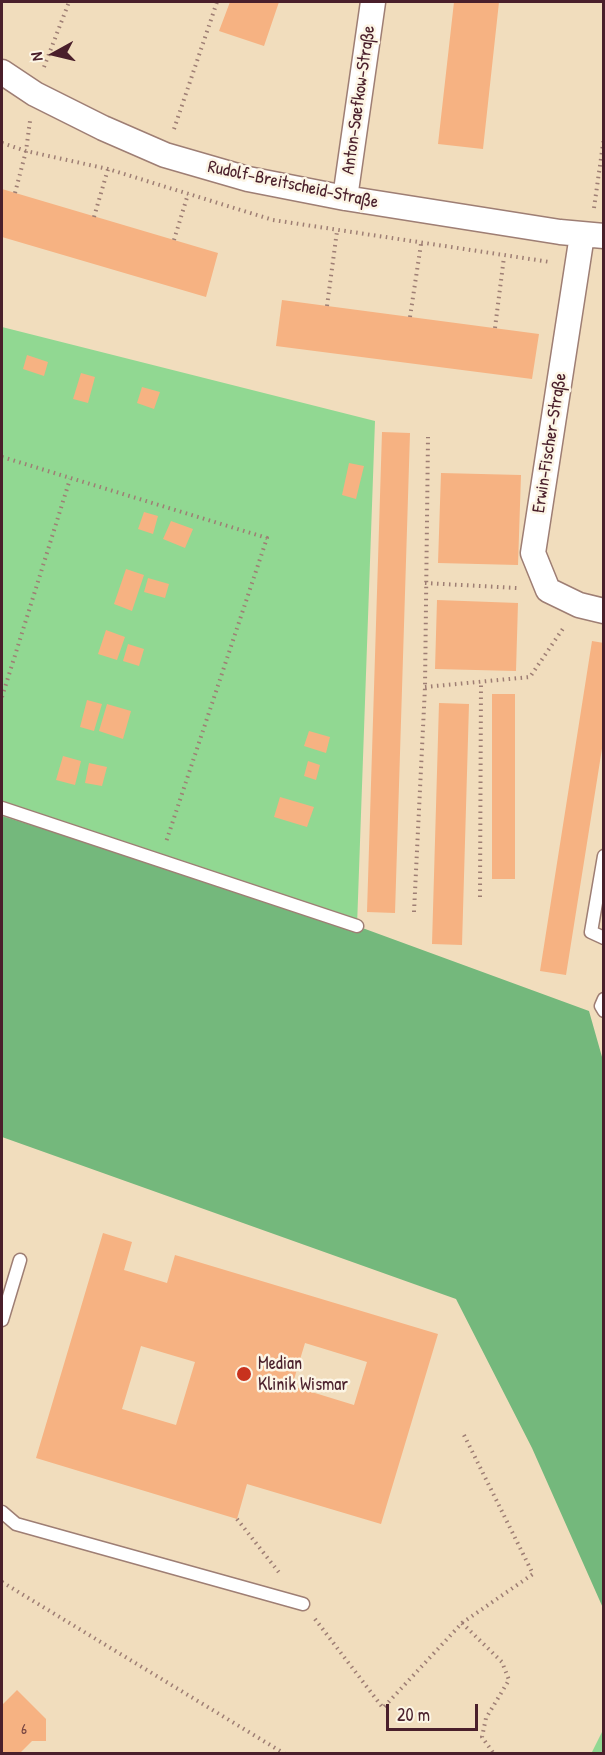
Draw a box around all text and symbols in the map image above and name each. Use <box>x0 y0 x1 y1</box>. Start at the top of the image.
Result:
north arrow <box>24 24 84 84</box>
street label: Anton-Saefkow-Straße <box>338 24 380 176</box>
text: N <box>25 51 48 62</box>
street label: Rudolf-Breitscheid-Straße <box>206 156 380 214</box>
street label: Erwin-Fischer-Straße <box>528 371 572 515</box>
place label: Median Klinik Wismar <box>258 1353 348 1396</box>
marker: Median Klinik Wismar <box>235 1365 253 1383</box>
scale bar <box>389 1692 480 1730</box>
text: 20 m <box>397 1702 430 1727</box>
house number: 6 <box>21 1721 27 1739</box>

